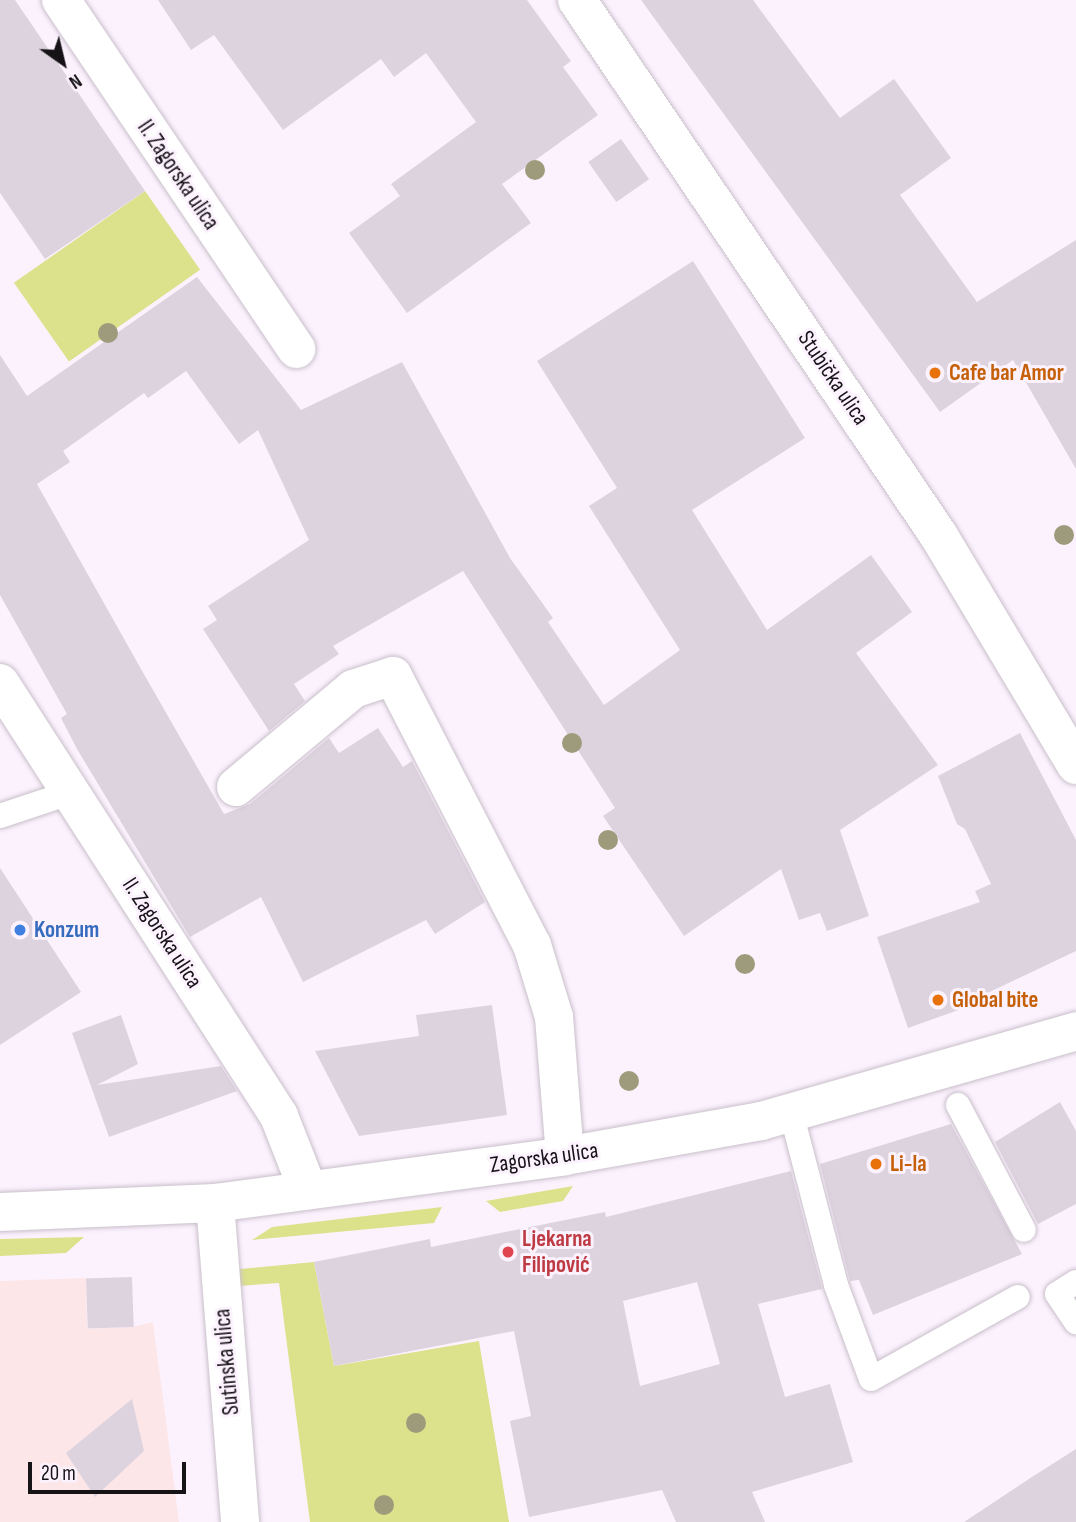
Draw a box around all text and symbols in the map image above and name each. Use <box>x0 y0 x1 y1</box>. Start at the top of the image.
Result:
north arrow <box>28 28 98 98</box>
text: N <box>64 68 86 93</box>
street label: II. Zagorska ulica <box>131 115 225 235</box>
street label: Stubička ulica <box>792 326 874 430</box>
place label: Cafe bar Amor <box>949 359 1064 387</box>
marker: Cafe bar Amor <box>927 365 943 381</box>
street label: II. Zagorska ulica <box>116 873 208 993</box>
place label: Konzum <box>34 916 99 944</box>
marker: Konzum <box>12 922 28 938</box>
place label: Global bite <box>952 986 1038 1014</box>
marker: Global bite <box>930 992 946 1008</box>
street label: Zagorska ulica <box>488 1137 600 1179</box>
place label: Li-la <box>890 1150 927 1178</box>
marker: Li-la <box>868 1156 884 1172</box>
place label: Ljekarna Filipović <box>522 1225 592 1279</box>
marker: Ljekarna Filipović <box>500 1244 516 1260</box>
street label: Sutinska ulica <box>209 1308 245 1416</box>
scale bar <box>32 1448 189 1492</box>
text: 20 m <box>41 1461 76 1486</box>

